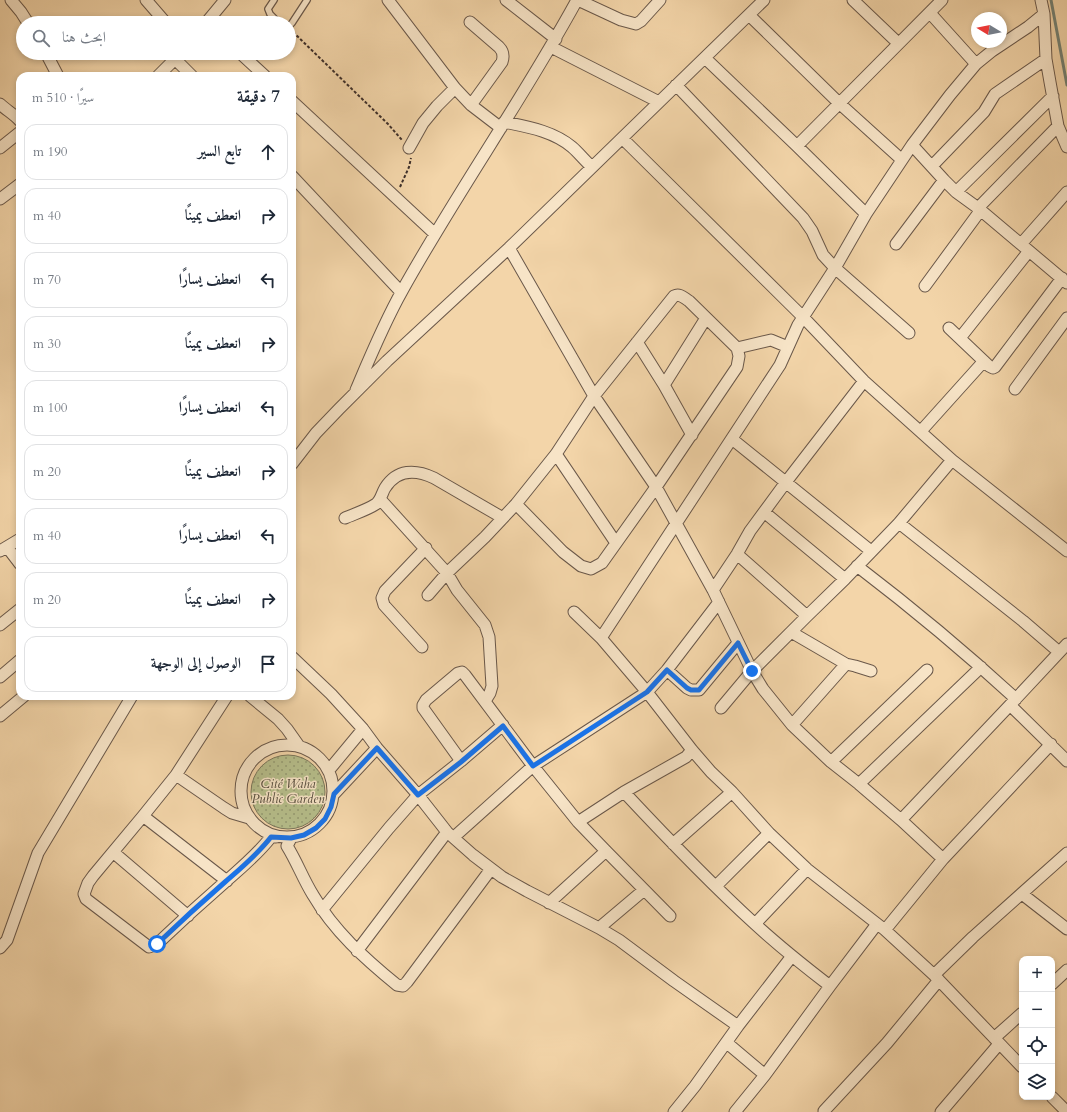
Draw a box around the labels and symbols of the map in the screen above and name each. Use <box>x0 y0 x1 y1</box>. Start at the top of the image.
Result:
north arrow <box>971 12 1007 48</box>
route end <box>743 662 761 680</box>
park label: Cité Waha Public Garden <box>252 775 325 808</box>
route start <box>148 935 166 953</box>

